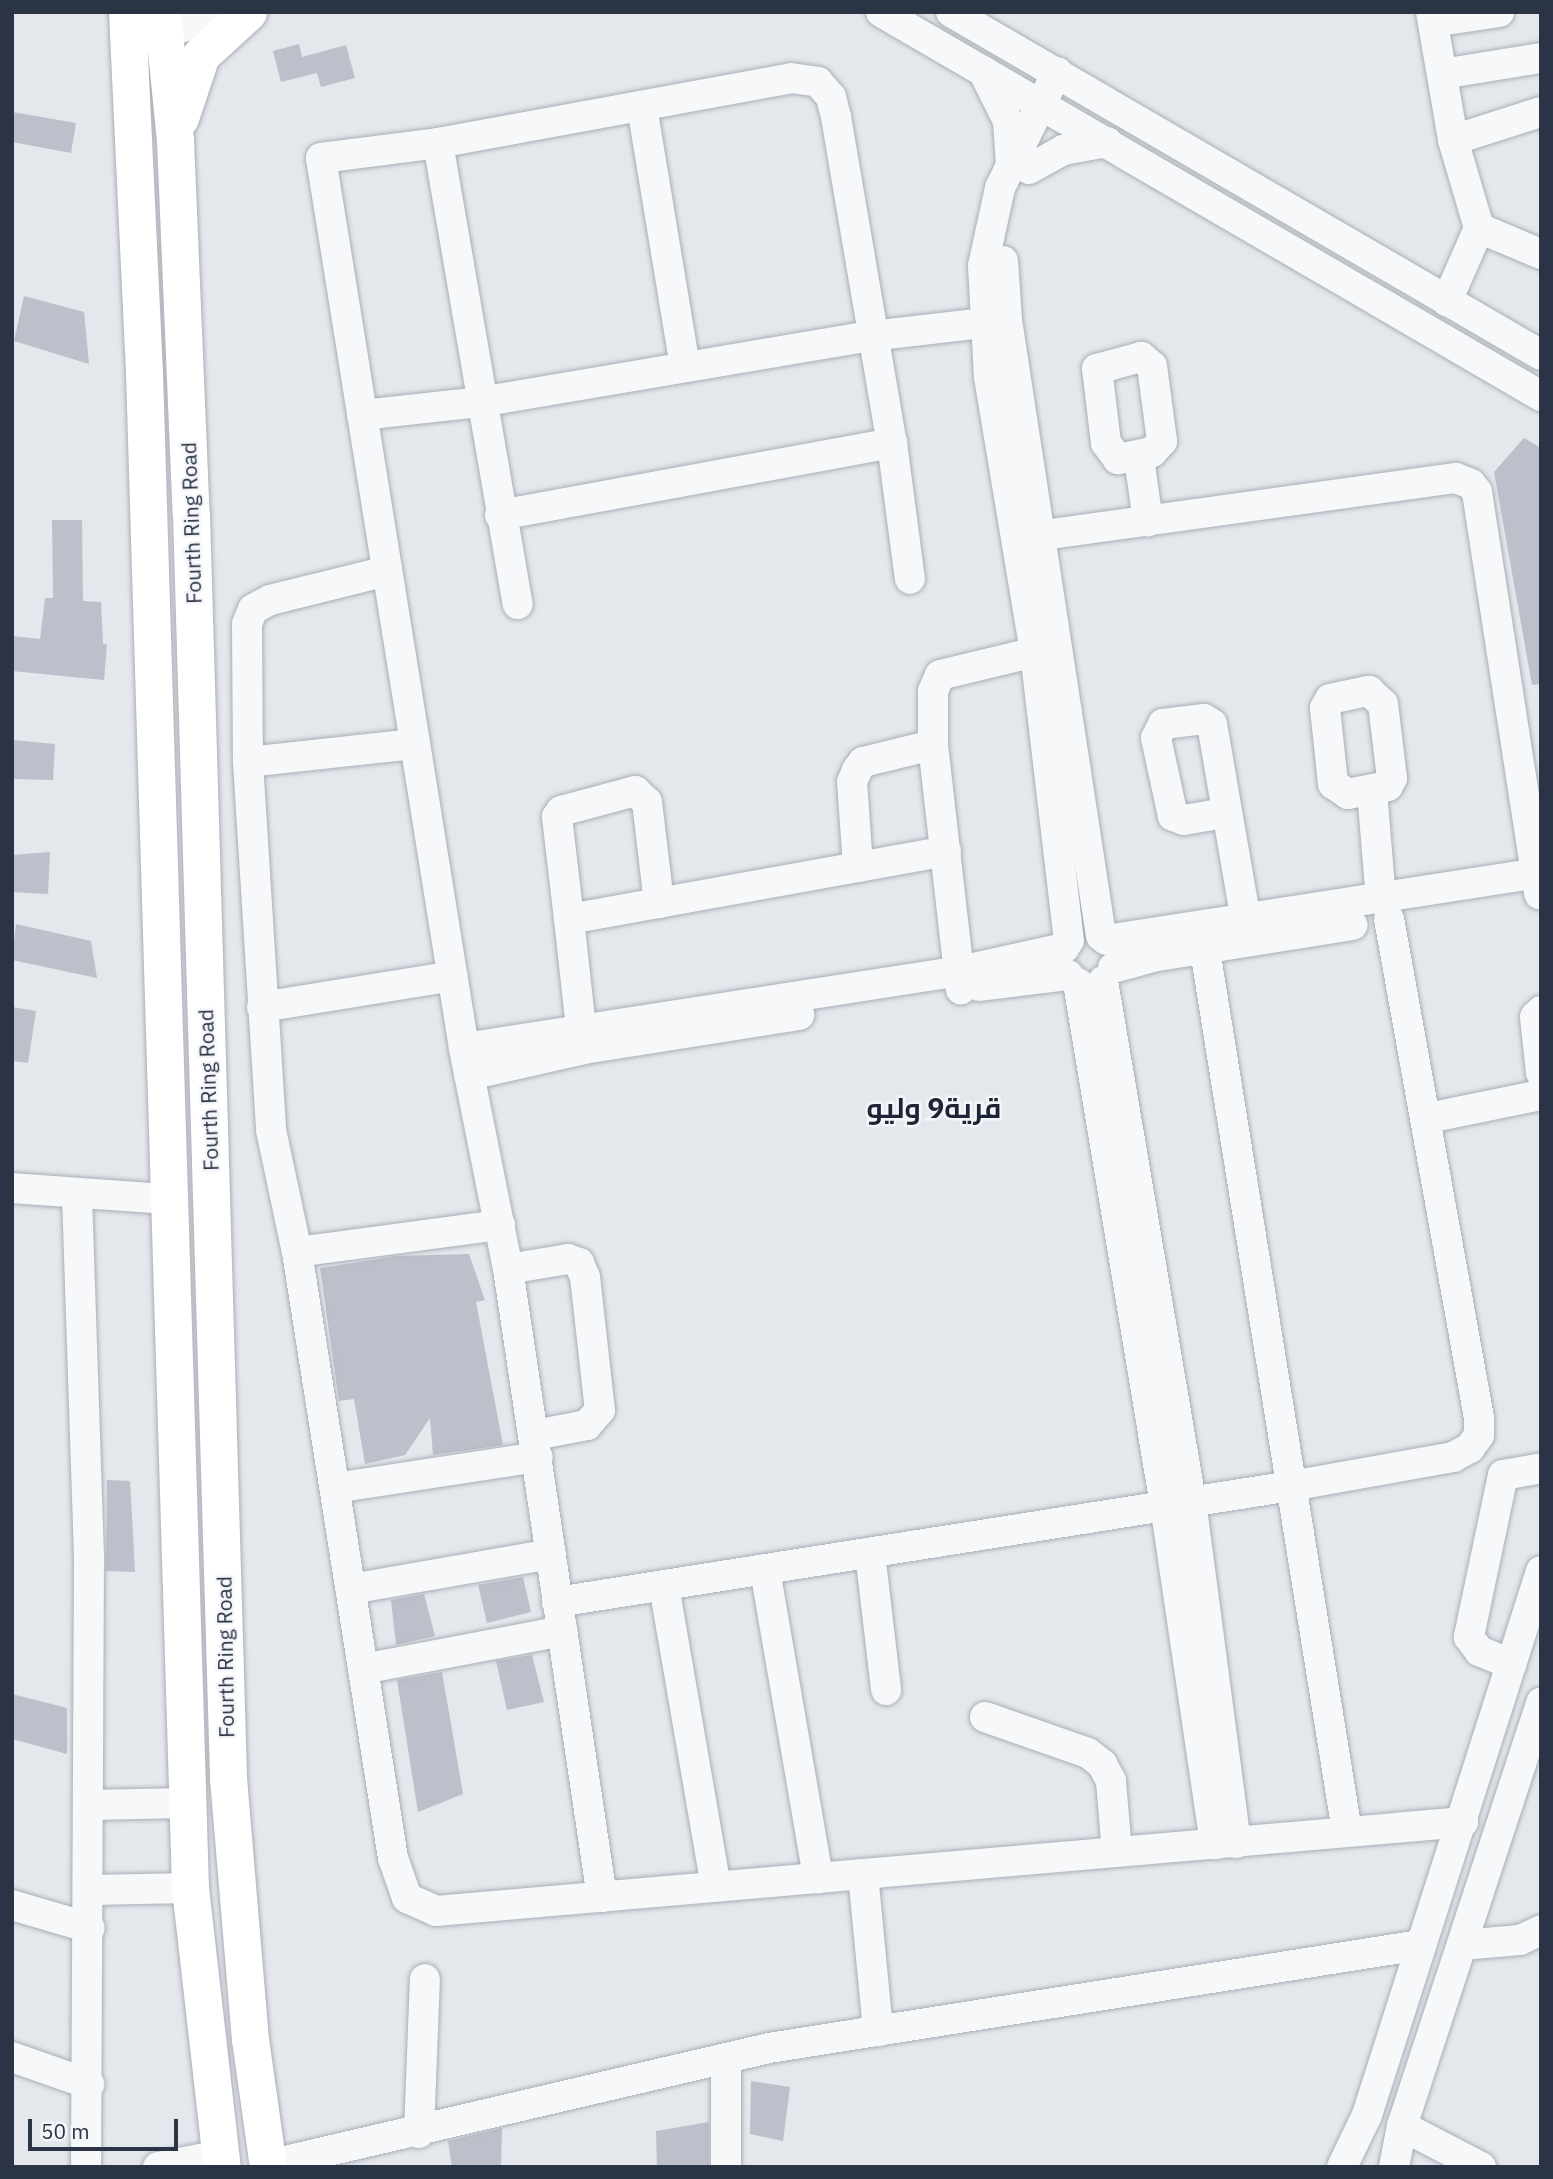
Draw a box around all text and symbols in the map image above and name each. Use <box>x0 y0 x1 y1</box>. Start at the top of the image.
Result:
street label: Fourth Ring Road <box>176 442 206 604</box>
street label: Fourth Ring Road <box>193 1009 223 1171</box>
district label: قرية9 وليو <box>867 1091 1001 1125</box>
street label: Fourth Ring Road <box>211 1576 239 1738</box>
scale bar <box>32 2106 182 2150</box>
text: 50 m <box>41 2117 90 2145</box>

